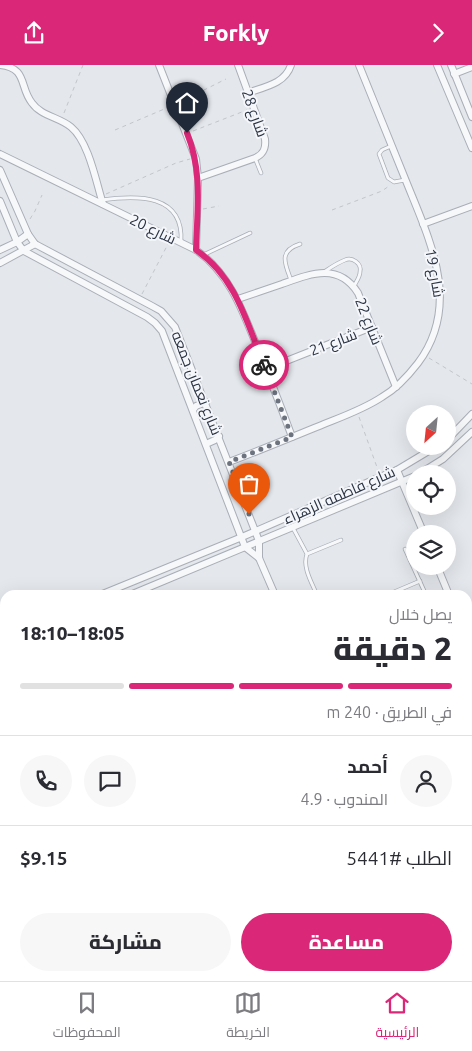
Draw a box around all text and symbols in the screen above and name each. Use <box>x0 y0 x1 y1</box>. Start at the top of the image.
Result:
icon: share <box>20 19 48 47</box>
icon: forward <box>424 19 452 47</box>
text: Forkly <box>203 20 269 45</box>
pin <box>166 82 208 133</box>
street label: شارع 28 <box>236 87 271 140</box>
icon: home <box>173 89 201 117</box>
street label: شارع 20 <box>126 211 179 250</box>
street label: شارع 19 <box>419 247 448 299</box>
street label: شارع 22 <box>349 295 386 348</box>
street label: شارع 21 <box>307 325 360 362</box>
street label: شارع نعمان جمعه <box>166 329 226 439</box>
courier <box>239 340 289 390</box>
icon: bike <box>250 351 278 379</box>
north arrow <box>406 405 456 455</box>
map controls <box>406 405 456 575</box>
pin <box>228 463 270 514</box>
street label: شارع فاطمه الزهراء <box>280 463 399 530</box>
button: locate <box>406 465 456 515</box>
icon: bag <box>235 470 263 498</box>
button: layers <box>406 525 456 575</box>
text: يصل خلال <box>389 605 452 623</box>
text: 18:05–18:10 <box>20 622 125 644</box>
text: 2 دقيقة <box>333 630 452 666</box>
text: في الطريق · 240 m <box>326 703 452 721</box>
button: phone <box>20 755 72 807</box>
button: chat <box>84 755 136 807</box>
text: أحمد <box>347 755 388 777</box>
button: person <box>400 755 452 807</box>
text: المندوب · 4.9 <box>301 790 388 808</box>
text: $9.15 <box>20 847 68 869</box>
text: الطلب #5441 <box>346 847 452 869</box>
button: مشاركة <box>20 913 231 971</box>
button: مساعدة <box>241 913 452 971</box>
tab: المحفوظات <box>53 989 121 1045</box>
tab: الخريطة <box>226 989 270 1045</box>
tab: الرئيسية <box>375 989 419 1045</box>

